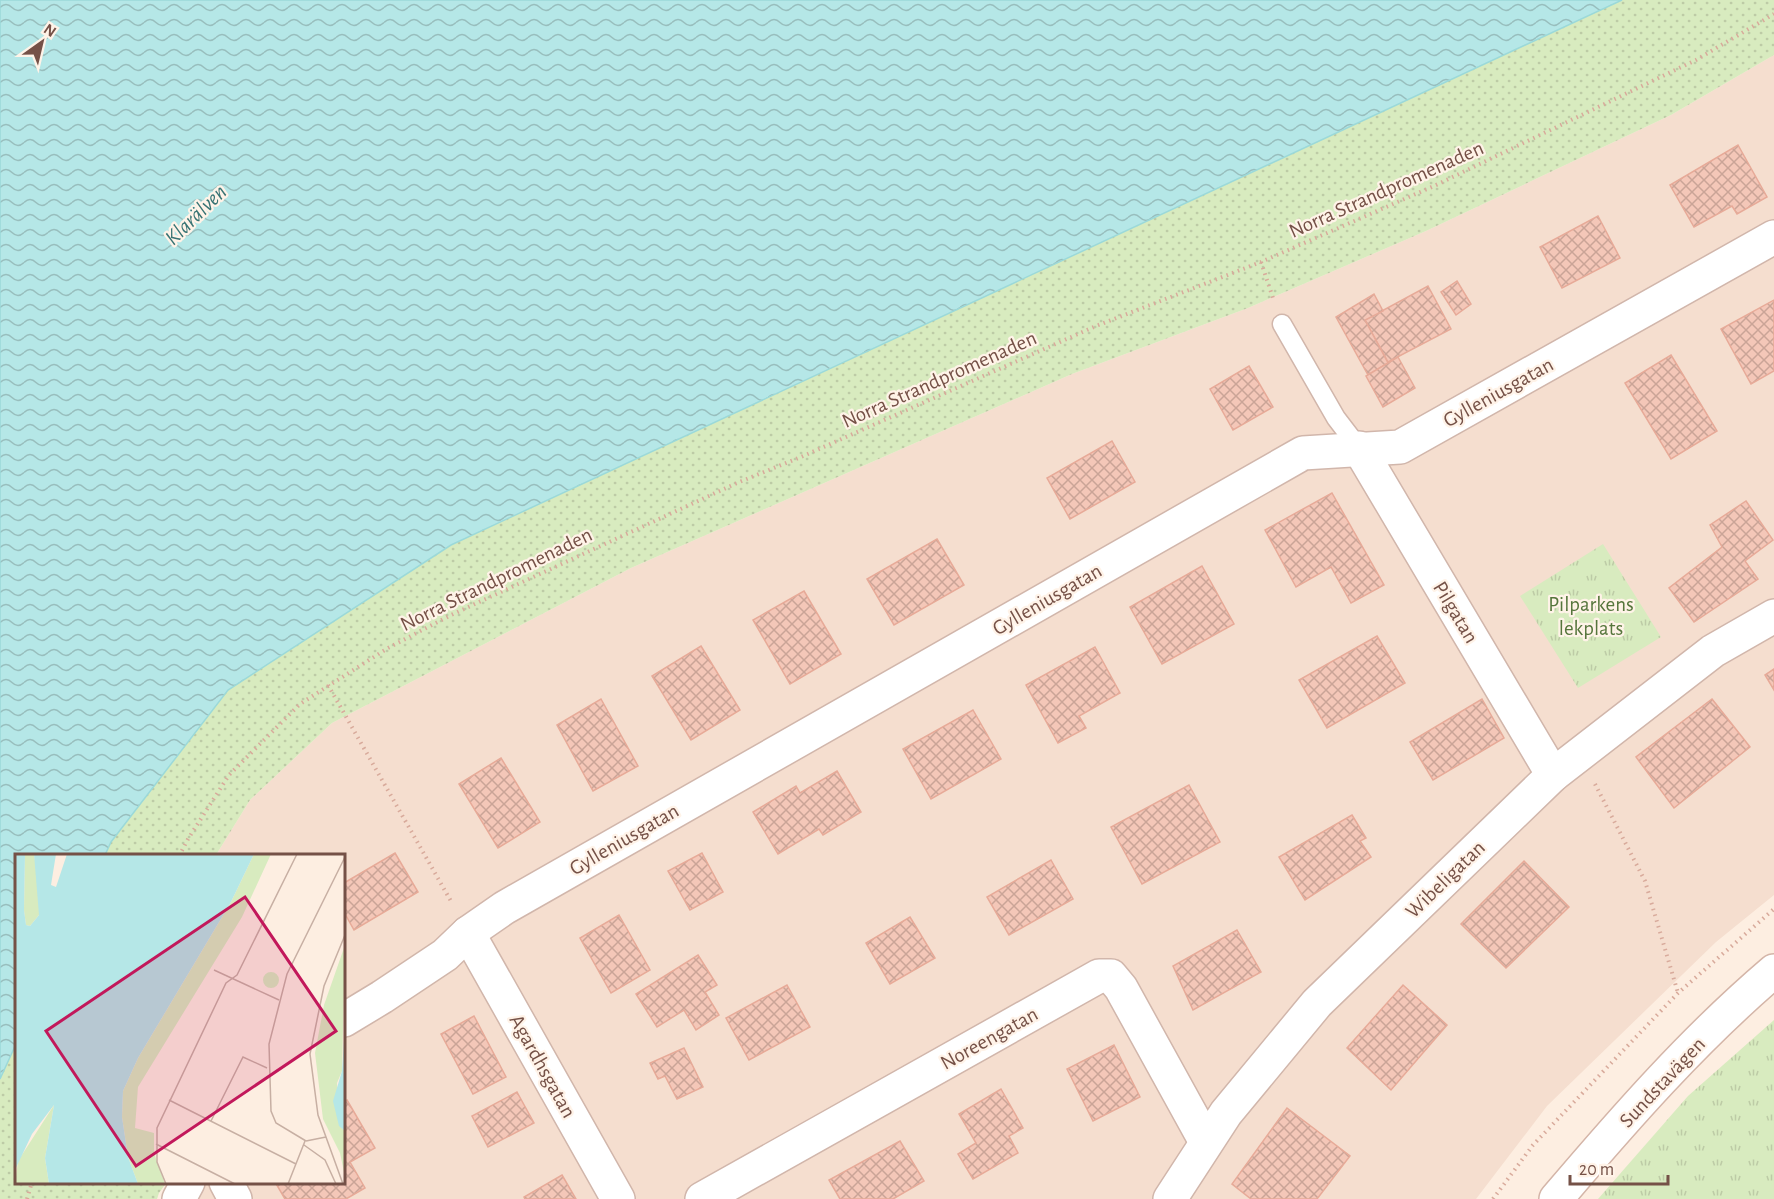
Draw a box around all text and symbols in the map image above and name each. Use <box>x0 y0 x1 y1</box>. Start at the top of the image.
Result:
north arrow <box>12 12 72 72</box>
text: N <box>41 21 59 40</box>
street label: Norra Strandpromenaden <box>1286 137 1487 242</box>
water label: Klarälven <box>161 180 231 249</box>
street label: Norra Strandpromenaden <box>839 327 1040 432</box>
street label: Gylleniusgatan <box>1440 354 1557 431</box>
street label: Norra Strandpromenaden <box>397 524 595 635</box>
street label: Gylleniusgatan <box>989 560 1105 639</box>
street label: Pilgatan <box>1429 578 1482 647</box>
park label: Pilparkens lekplats <box>1548 594 1634 639</box>
street label: Gylleniusgatan <box>566 800 682 879</box>
street label: Wibeligatan <box>1402 837 1489 922</box>
inset map <box>15 854 345 1184</box>
street label: Noreengatan <box>937 1003 1041 1074</box>
street label: Agardhsgatan <box>506 1011 580 1121</box>
street label: Sundstavägen <box>1615 1033 1709 1132</box>
scale bar <box>1570 1148 1668 1186</box>
text: 20 m <box>1579 1161 1614 1179</box>

